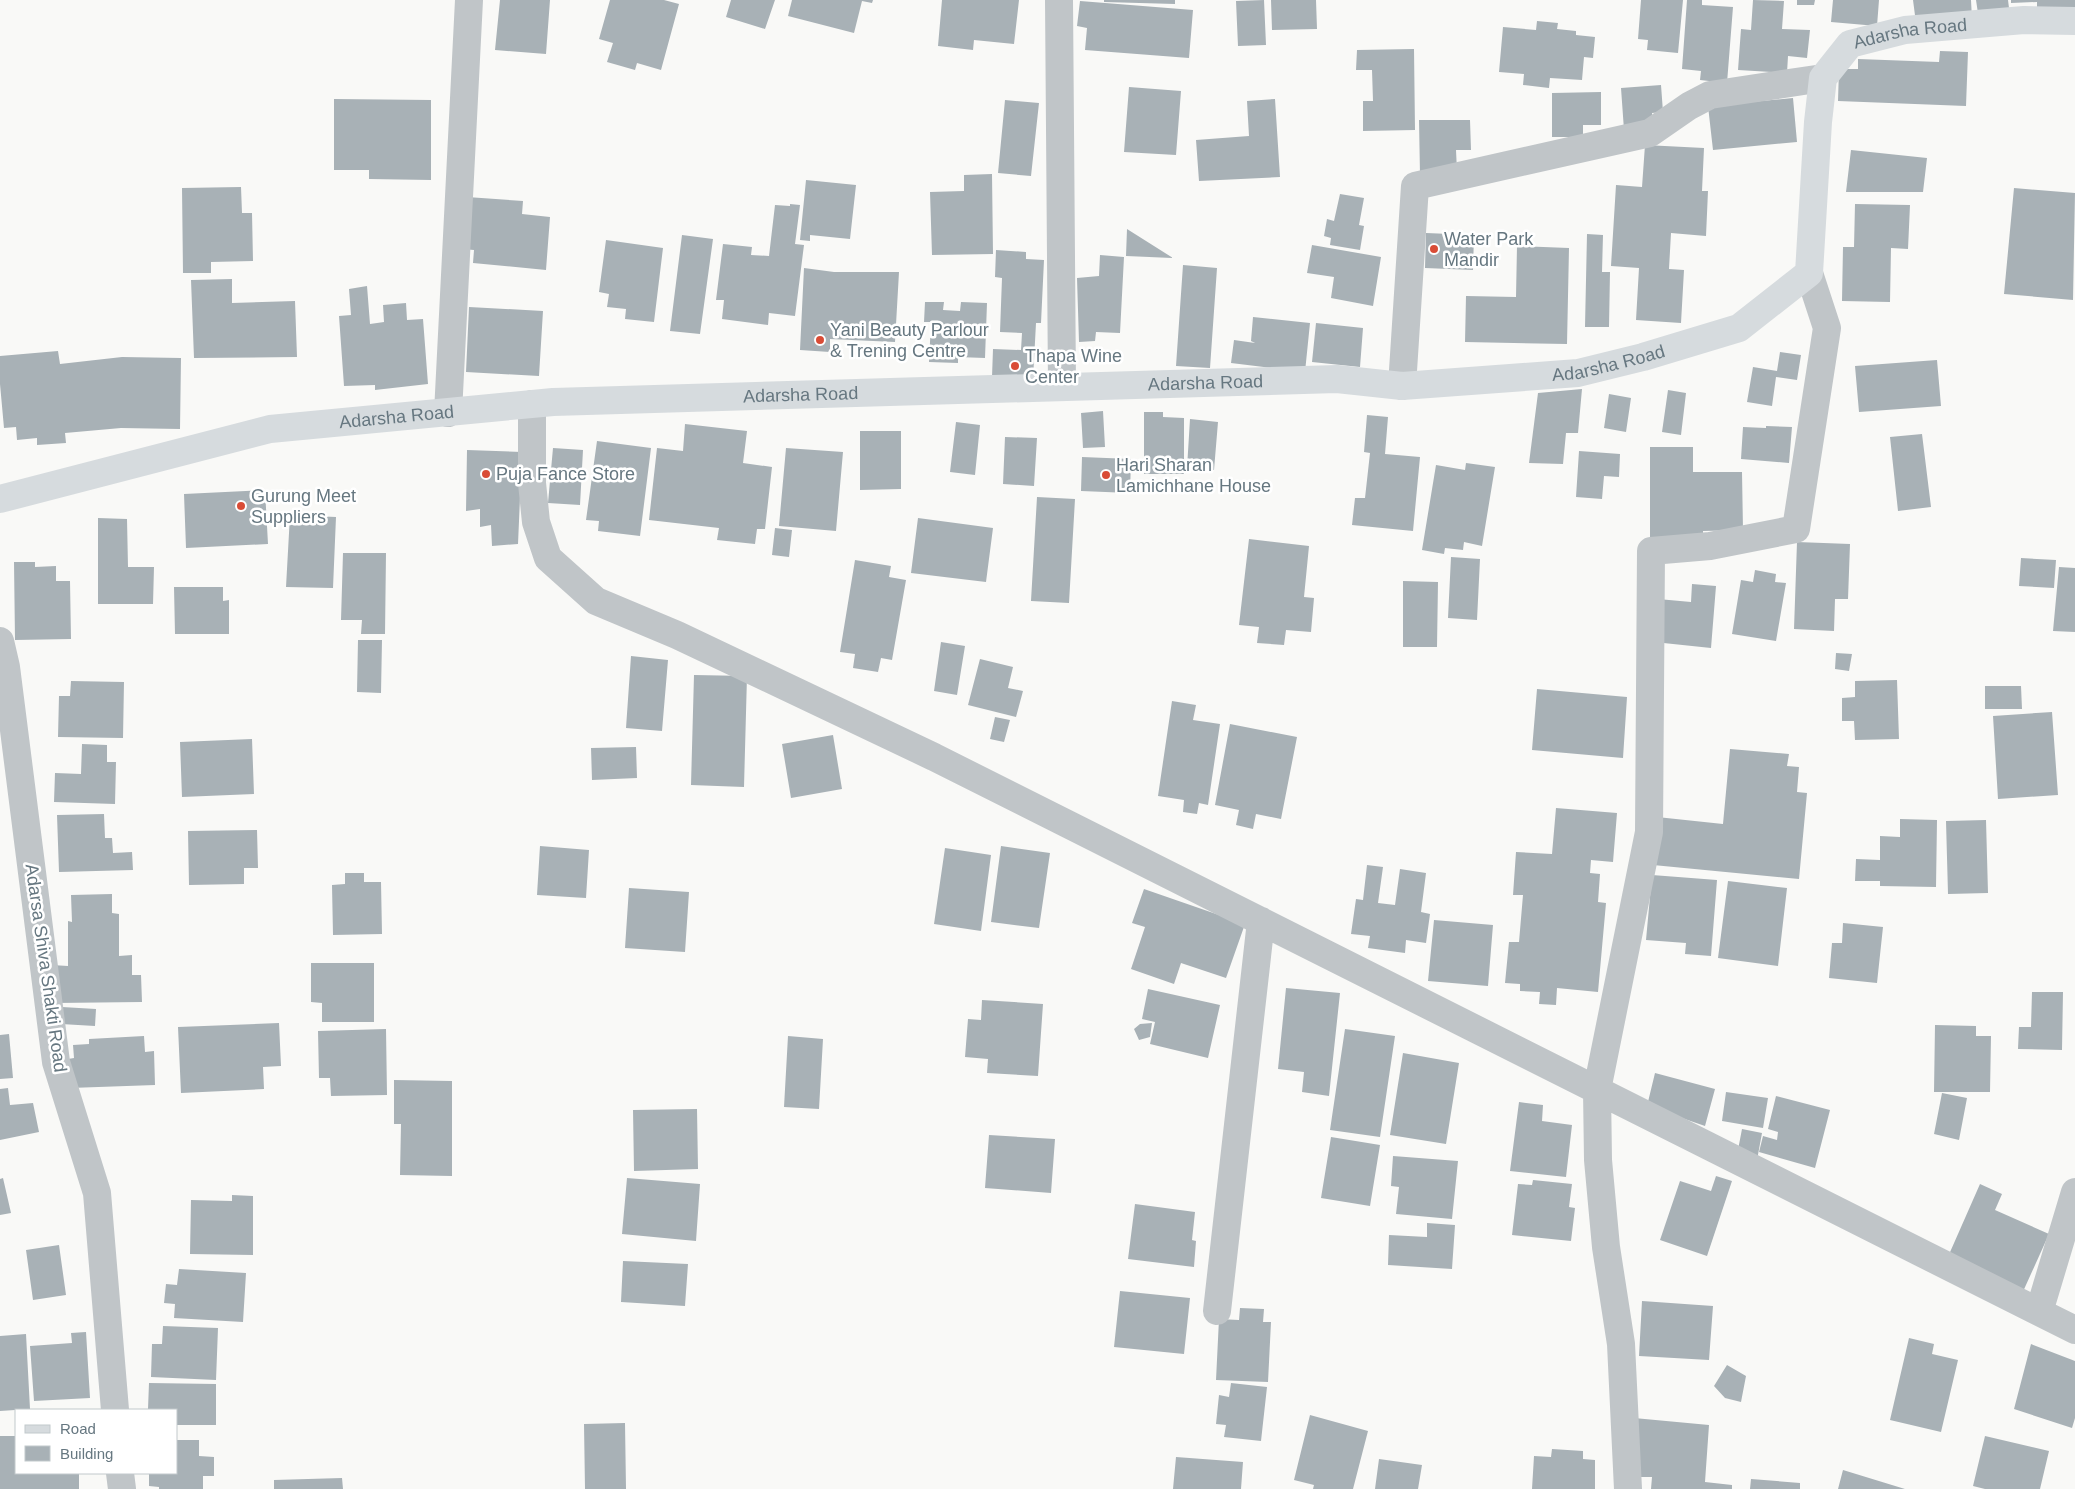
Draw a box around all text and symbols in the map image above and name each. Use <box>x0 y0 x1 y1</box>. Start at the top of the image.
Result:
street label: Adarsha Road <box>1851 15 1968 53</box>
place label: Water Park Mandir <box>1444 229 1534 270</box>
marker: Water Park Mandir <box>1428 243 1440 255</box>
place label: Yani Beauty Parlour & Trening Centre <box>830 320 989 361</box>
marker: Yani Beauty Parlour & Trening Centre <box>814 334 826 346</box>
street label: Adarsha Road <box>1551 341 1667 385</box>
place label: Thapa Wine Center <box>1025 346 1122 387</box>
marker: Thapa Wine Center <box>1009 360 1021 372</box>
street label: Adarsha Road <box>1148 371 1263 395</box>
street label: Adarsha Road <box>743 383 859 406</box>
street label: Adarsha Road <box>338 402 455 432</box>
place label: Hari Sharan Lamichhane House <box>1116 455 1271 496</box>
place label: Puja Fance Store <box>496 464 635 484</box>
marker: Puja Fance Store <box>480 468 492 480</box>
marker: Hari Sharan Lamichhane House <box>1100 469 1112 481</box>
place label: Gurung Meet Suppliers <box>251 486 356 527</box>
marker: Gurung Meet Suppliers <box>235 500 247 512</box>
street label: Adarsa Shiva Shakti Road <box>21 863 71 1073</box>
legend <box>15 1409 178 1474</box>
text: Road <box>60 1420 96 1437</box>
text: Building <box>60 1445 113 1462</box>

